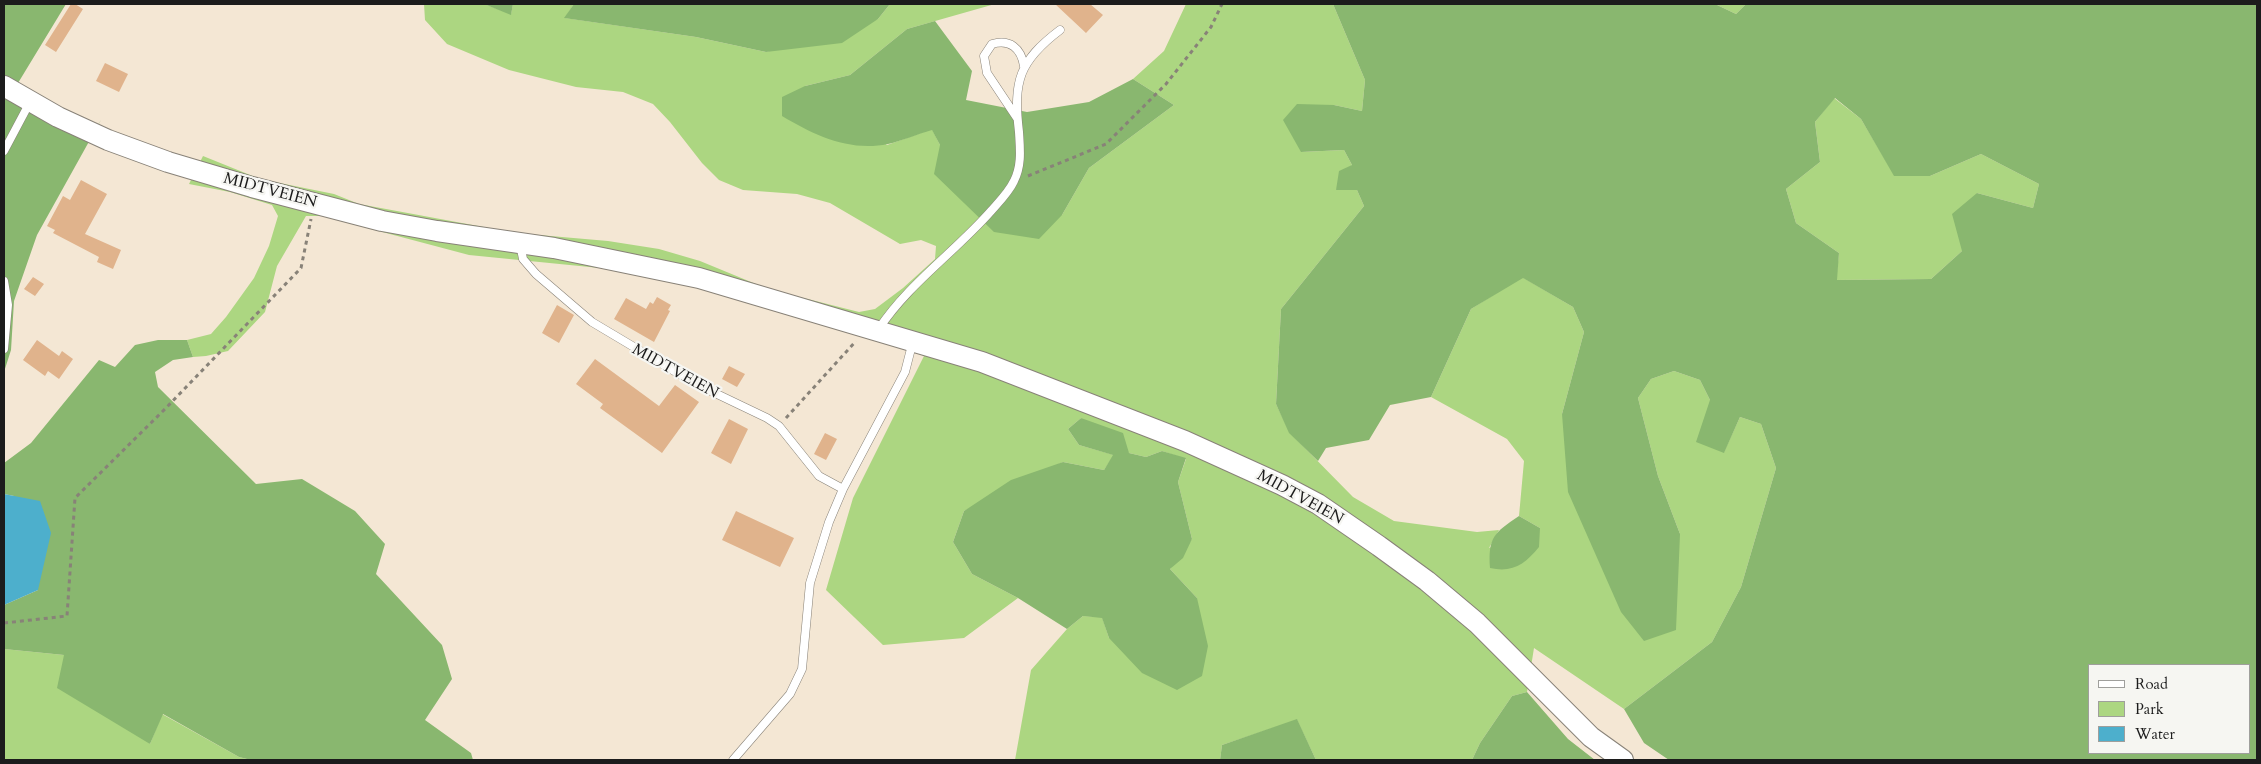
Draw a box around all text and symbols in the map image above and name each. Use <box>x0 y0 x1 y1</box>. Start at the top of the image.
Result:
street label: MIDTVEIEN <box>221 169 319 213</box>
street label: MIDTVEIEN <box>628 340 722 404</box>
street label: MIDTVEIEN <box>1253 466 1347 530</box>
legend <box>2088 664 2251 754</box>
text: Road <box>2135 674 2168 694</box>
text: Park <box>2135 699 2164 719</box>
text: Water <box>2135 724 2175 744</box>

